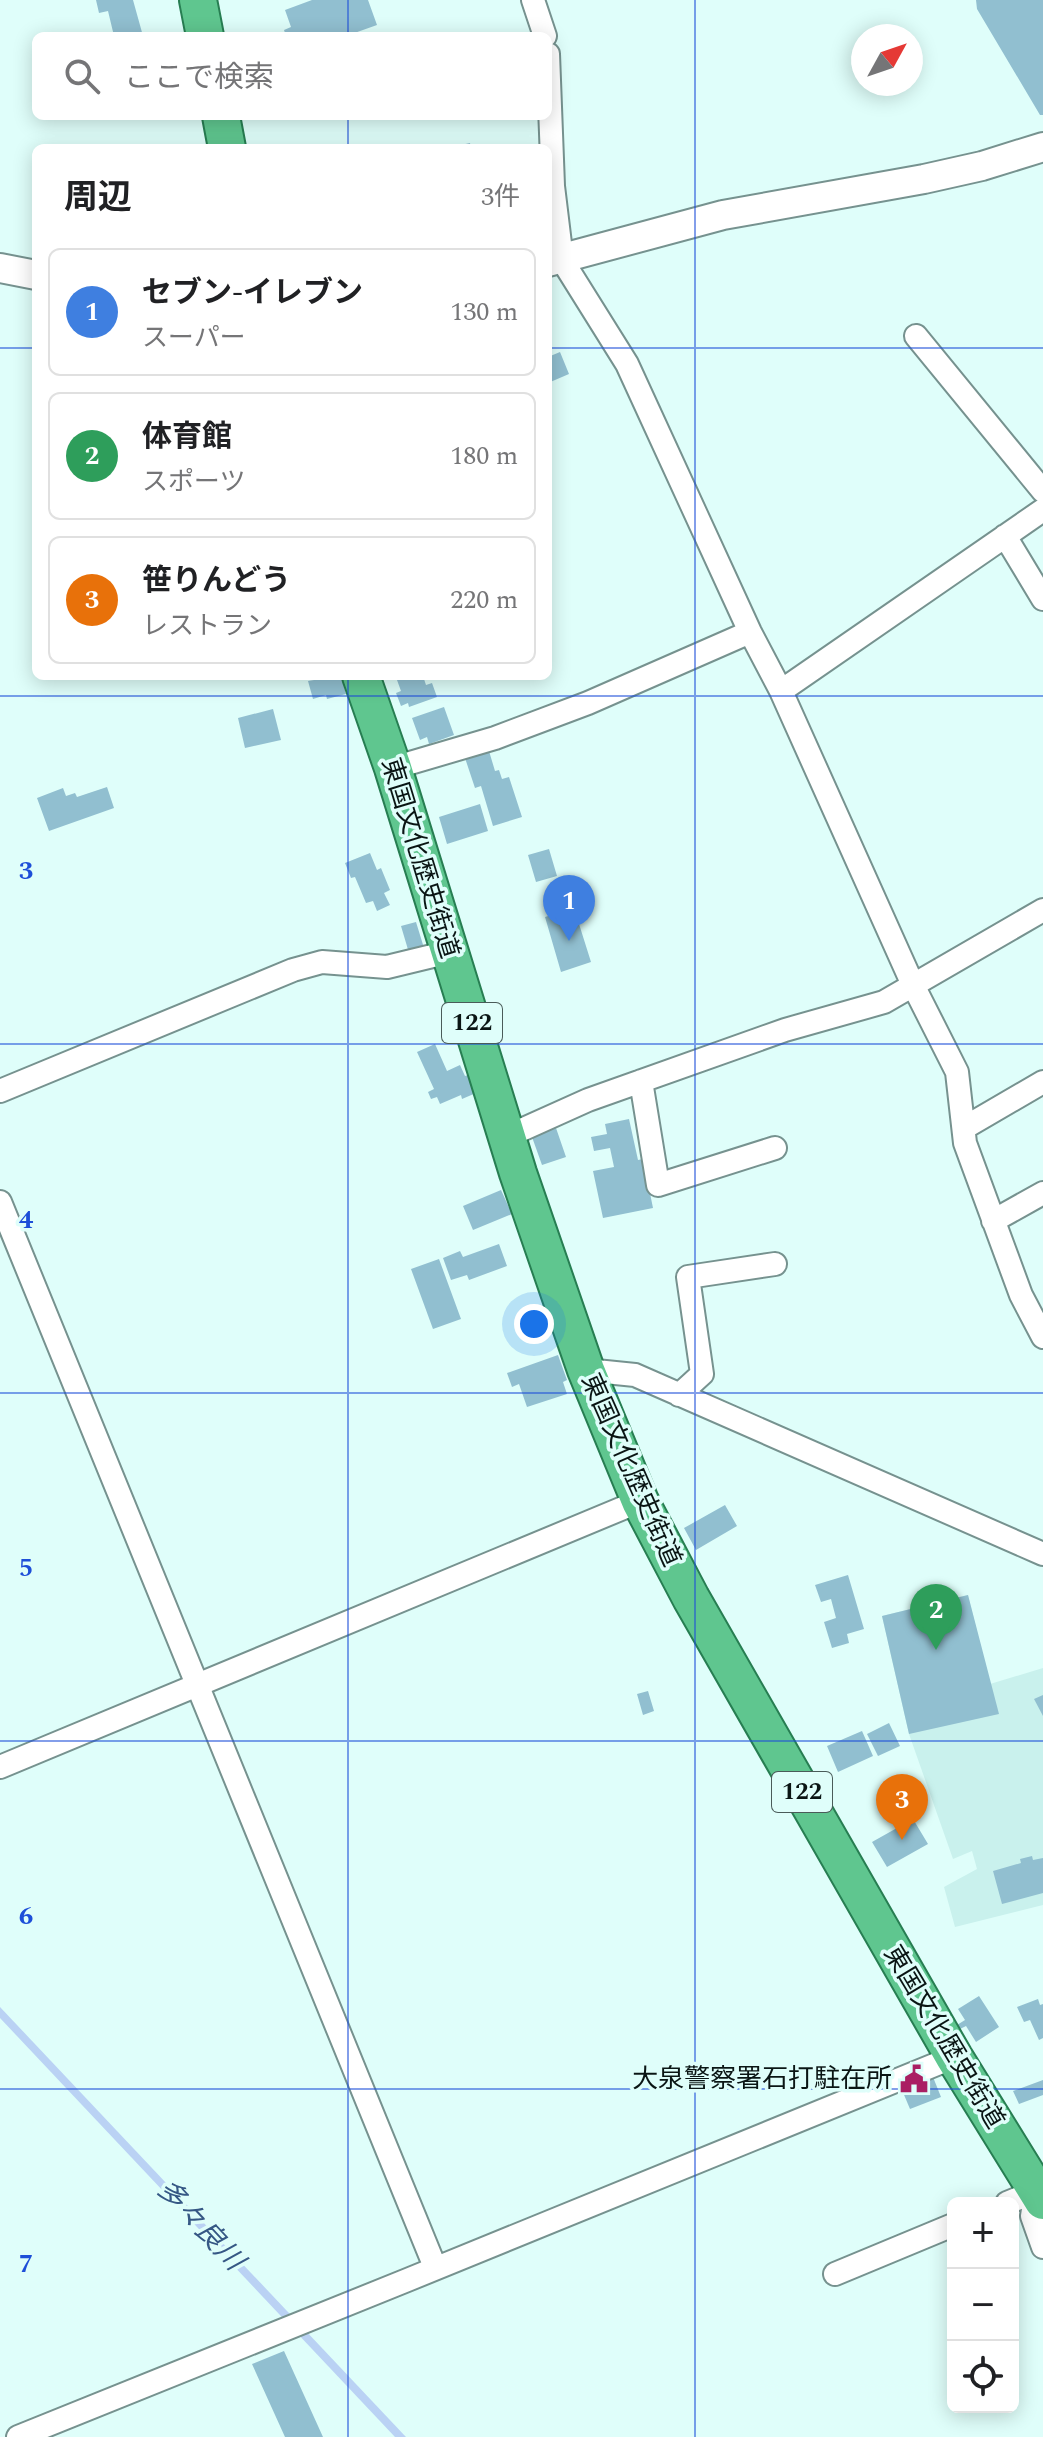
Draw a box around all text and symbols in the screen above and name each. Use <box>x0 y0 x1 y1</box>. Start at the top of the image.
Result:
north arrow <box>851 24 923 96</box>
search box <box>32 32 552 120</box>
icon: search <box>60 54 104 98</box>
text: ここで検索 <box>124 55 274 101</box>
text: 周辺 <box>64 172 132 224</box>
text: 3件 <box>481 177 520 217</box>
text: セブン-イレブン <box>142 270 363 316</box>
text: 1 <box>85 292 99 332</box>
text: 130 m <box>450 292 518 332</box>
text: スーパー <box>142 318 246 358</box>
text: 体育館 <box>142 414 232 460</box>
text: 2 <box>85 436 99 476</box>
text: 180 m <box>450 436 518 476</box>
text: スポーツ <box>142 462 245 502</box>
text: 笹りんどう <box>142 558 291 604</box>
text: 3 <box>85 580 99 620</box>
text: 220 m <box>450 580 518 620</box>
text: レストラン <box>142 606 272 646</box>
street label: 東国文化歴史街道 <box>370 753 470 963</box>
text: 3 <box>19 851 33 891</box>
pin: 1 <box>543 875 595 941</box>
road number: 122 <box>442 1003 502 1043</box>
text: 4 <box>19 1200 34 1240</box>
your location <box>514 1304 554 1344</box>
street label: 東国文化歴史街道 <box>570 1367 692 1573</box>
text: 5 <box>19 1548 33 1588</box>
pin: 2 <box>910 1584 962 1650</box>
road number: 122 <box>772 1772 832 1812</box>
pin: 3 <box>876 1774 928 1840</box>
text: 6 <box>19 1896 33 1936</box>
street label: 東国文化歴史街道 <box>873 1938 1015 2136</box>
place label: 大泉警察署石打駐在所 <box>632 2059 892 2099</box>
public building icon: 大泉警察署石打駐在所 <box>899 2064 929 2094</box>
water label: 多々良川 <box>146 2169 256 2283</box>
map controls <box>947 2197 1019 2413</box>
button: + <box>947 2197 1019 2269</box>
text: 7 <box>19 2244 33 2284</box>
button: − <box>947 2269 1019 2341</box>
button: locate <box>947 2341 1019 2413</box>

